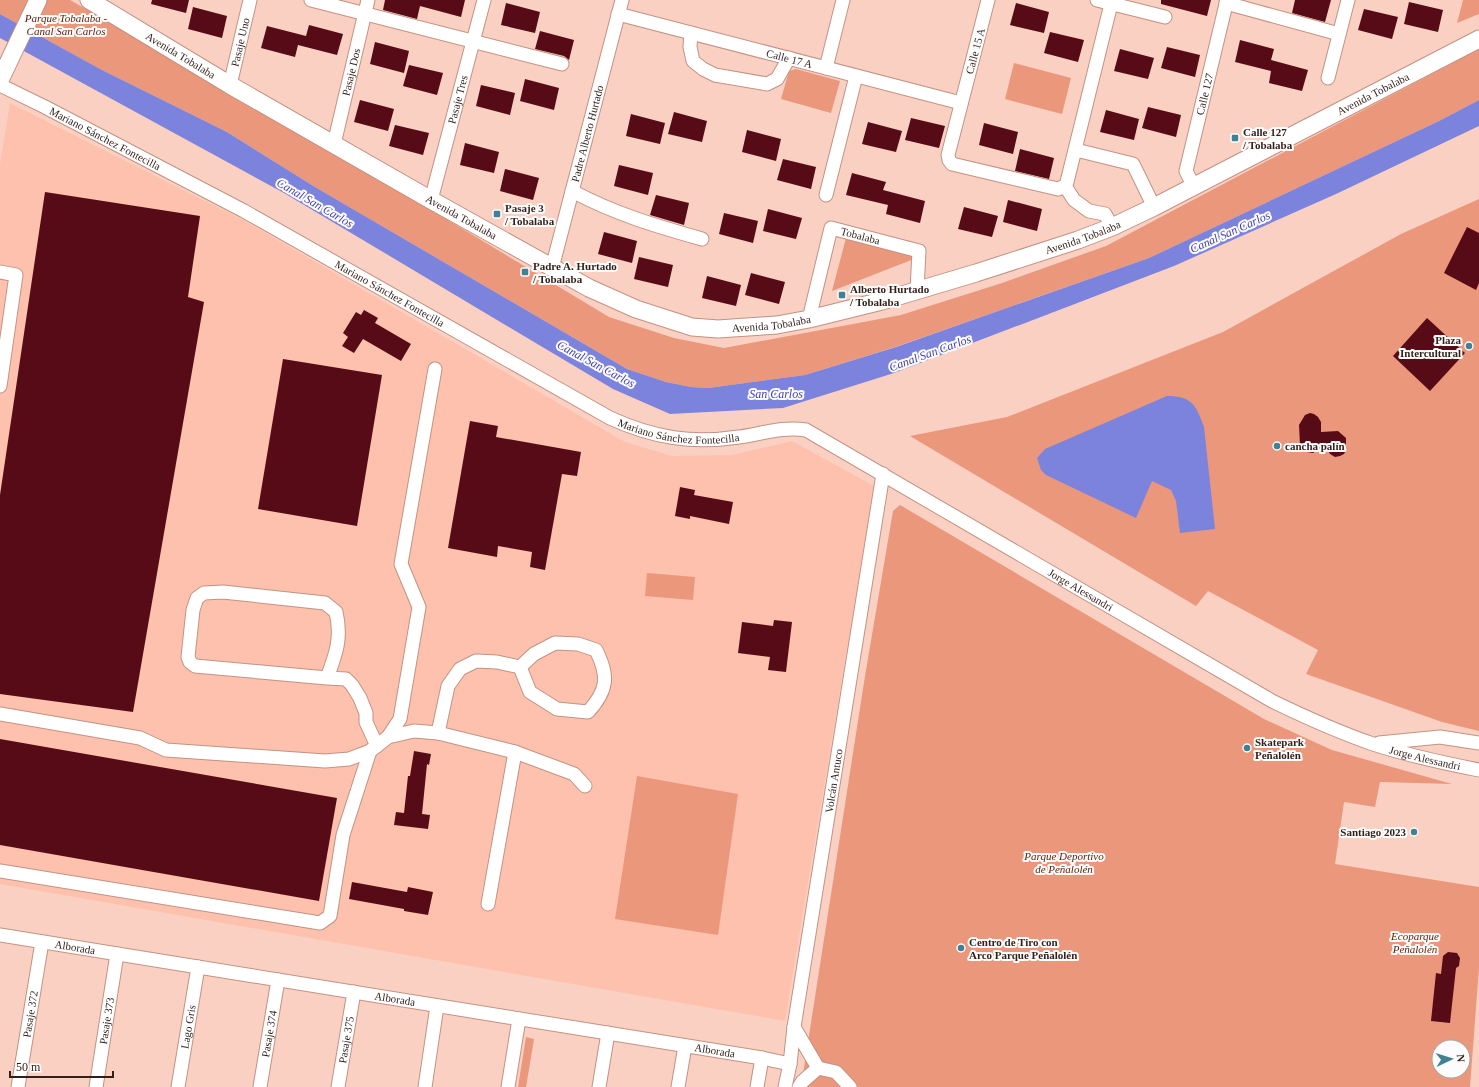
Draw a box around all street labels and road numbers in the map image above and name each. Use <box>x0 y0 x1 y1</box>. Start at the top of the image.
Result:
street label: Pasaje Uno <box>229 16 252 68</box>
street label: Calle 15 A <box>963 27 987 75</box>
street label: Avenida Tobalaba <box>144 30 218 81</box>
street label: Pasaje Dos <box>340 47 362 97</box>
street label: Calle 17 A <box>765 47 814 70</box>
street label: Avenida Tobalaba <box>1335 70 1411 117</box>
street label: Calle 127 <box>1194 72 1215 116</box>
street label: Pasaje Tres <box>445 74 470 125</box>
street label: Padre Alberto Hurtado <box>569 83 606 183</box>
street label: Mariano Sánchez Fontecilla <box>48 105 163 172</box>
street label: Avenida Tobalaba <box>424 192 499 241</box>
street label: Avenida Tobalaba <box>1044 218 1122 256</box>
street label: Tobalaba <box>839 225 881 247</box>
street label: Mariano Sánchez Fontecilla <box>333 258 446 329</box>
street label: Avenida Tobalaba <box>732 313 812 334</box>
street label: Mariano Sánchez Fontecilla <box>616 416 740 446</box>
street label: Jorge Alessandri <box>1046 566 1115 613</box>
street label: Jorge Alessandri <box>1388 743 1462 772</box>
street label: Volcán Antuco <box>823 747 845 814</box>
street label: Alborada <box>54 938 96 956</box>
street label: Pasaje 372 <box>20 990 40 1038</box>
street label: Alborada <box>374 990 416 1008</box>
street label: Pasaje 373 <box>97 996 116 1045</box>
street label: Lago Gris <box>178 1004 198 1050</box>
street label: Pasaje 374 <box>259 1009 279 1058</box>
street label: Pasaje 375 <box>336 1015 356 1064</box>
street label: Alborada <box>694 1041 736 1060</box>

